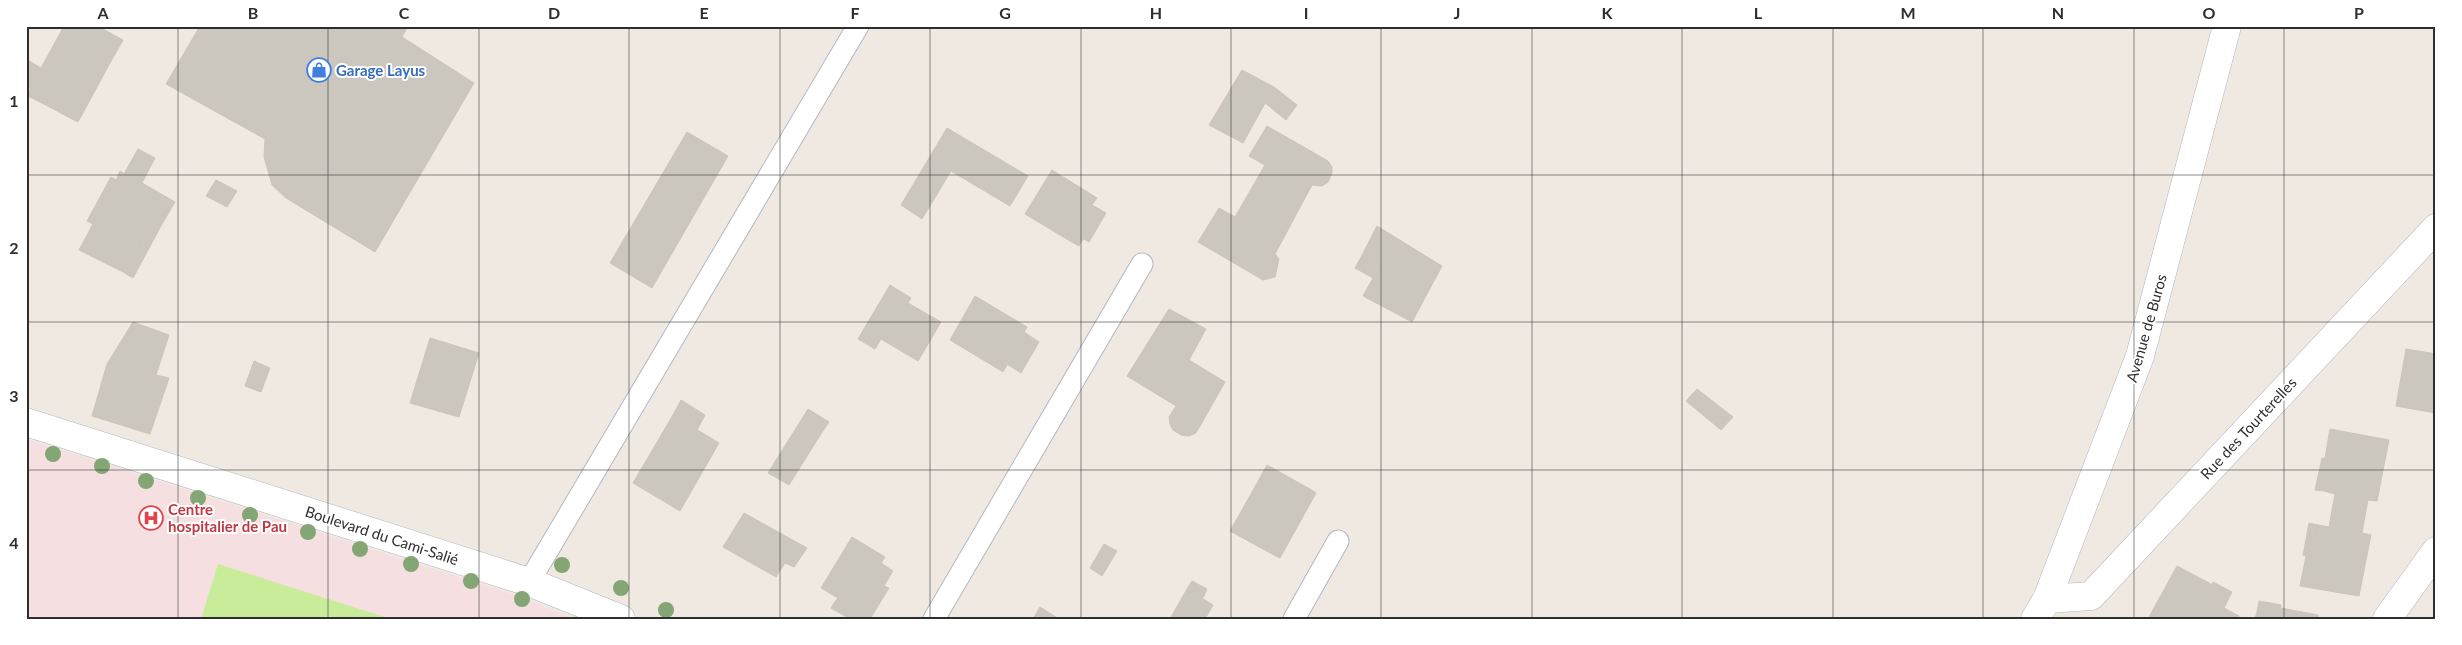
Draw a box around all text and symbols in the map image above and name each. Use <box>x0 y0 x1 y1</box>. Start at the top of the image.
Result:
text: A <box>96 3 109 22</box>
text: B <box>248 3 258 22</box>
text: C <box>399 3 410 22</box>
text: D <box>548 3 560 22</box>
text: E <box>699 3 709 22</box>
text: F <box>850 3 860 22</box>
text: G <box>999 3 1011 22</box>
text: H <box>1150 3 1162 22</box>
text: I <box>1304 3 1308 22</box>
text: J <box>1454 3 1460 22</box>
text: K <box>1602 3 1614 22</box>
text: L <box>1754 3 1763 22</box>
text: M <box>1900 3 1916 22</box>
text: N <box>2052 3 2064 22</box>
text: O <box>2203 3 2216 22</box>
text: P <box>2354 3 2364 22</box>
shop icon: Garage Layus <box>306 57 332 83</box>
place label: Garage Layus <box>336 61 426 79</box>
text: 1 <box>9 91 19 110</box>
text: 2 <box>9 238 19 257</box>
street label: Avenue de Buros <box>2122 272 2170 384</box>
street label: Rue des Tourterelles <box>2196 373 2300 483</box>
text: 3 <box>9 386 19 405</box>
place label: Centre hospitalier de Pau <box>168 500 287 535</box>
street label: Boulevard du Cami-Salié <box>303 502 461 568</box>
hospital icon: Centre hospitalier de Pau <box>138 505 164 531</box>
text: 4 <box>9 533 19 552</box>

